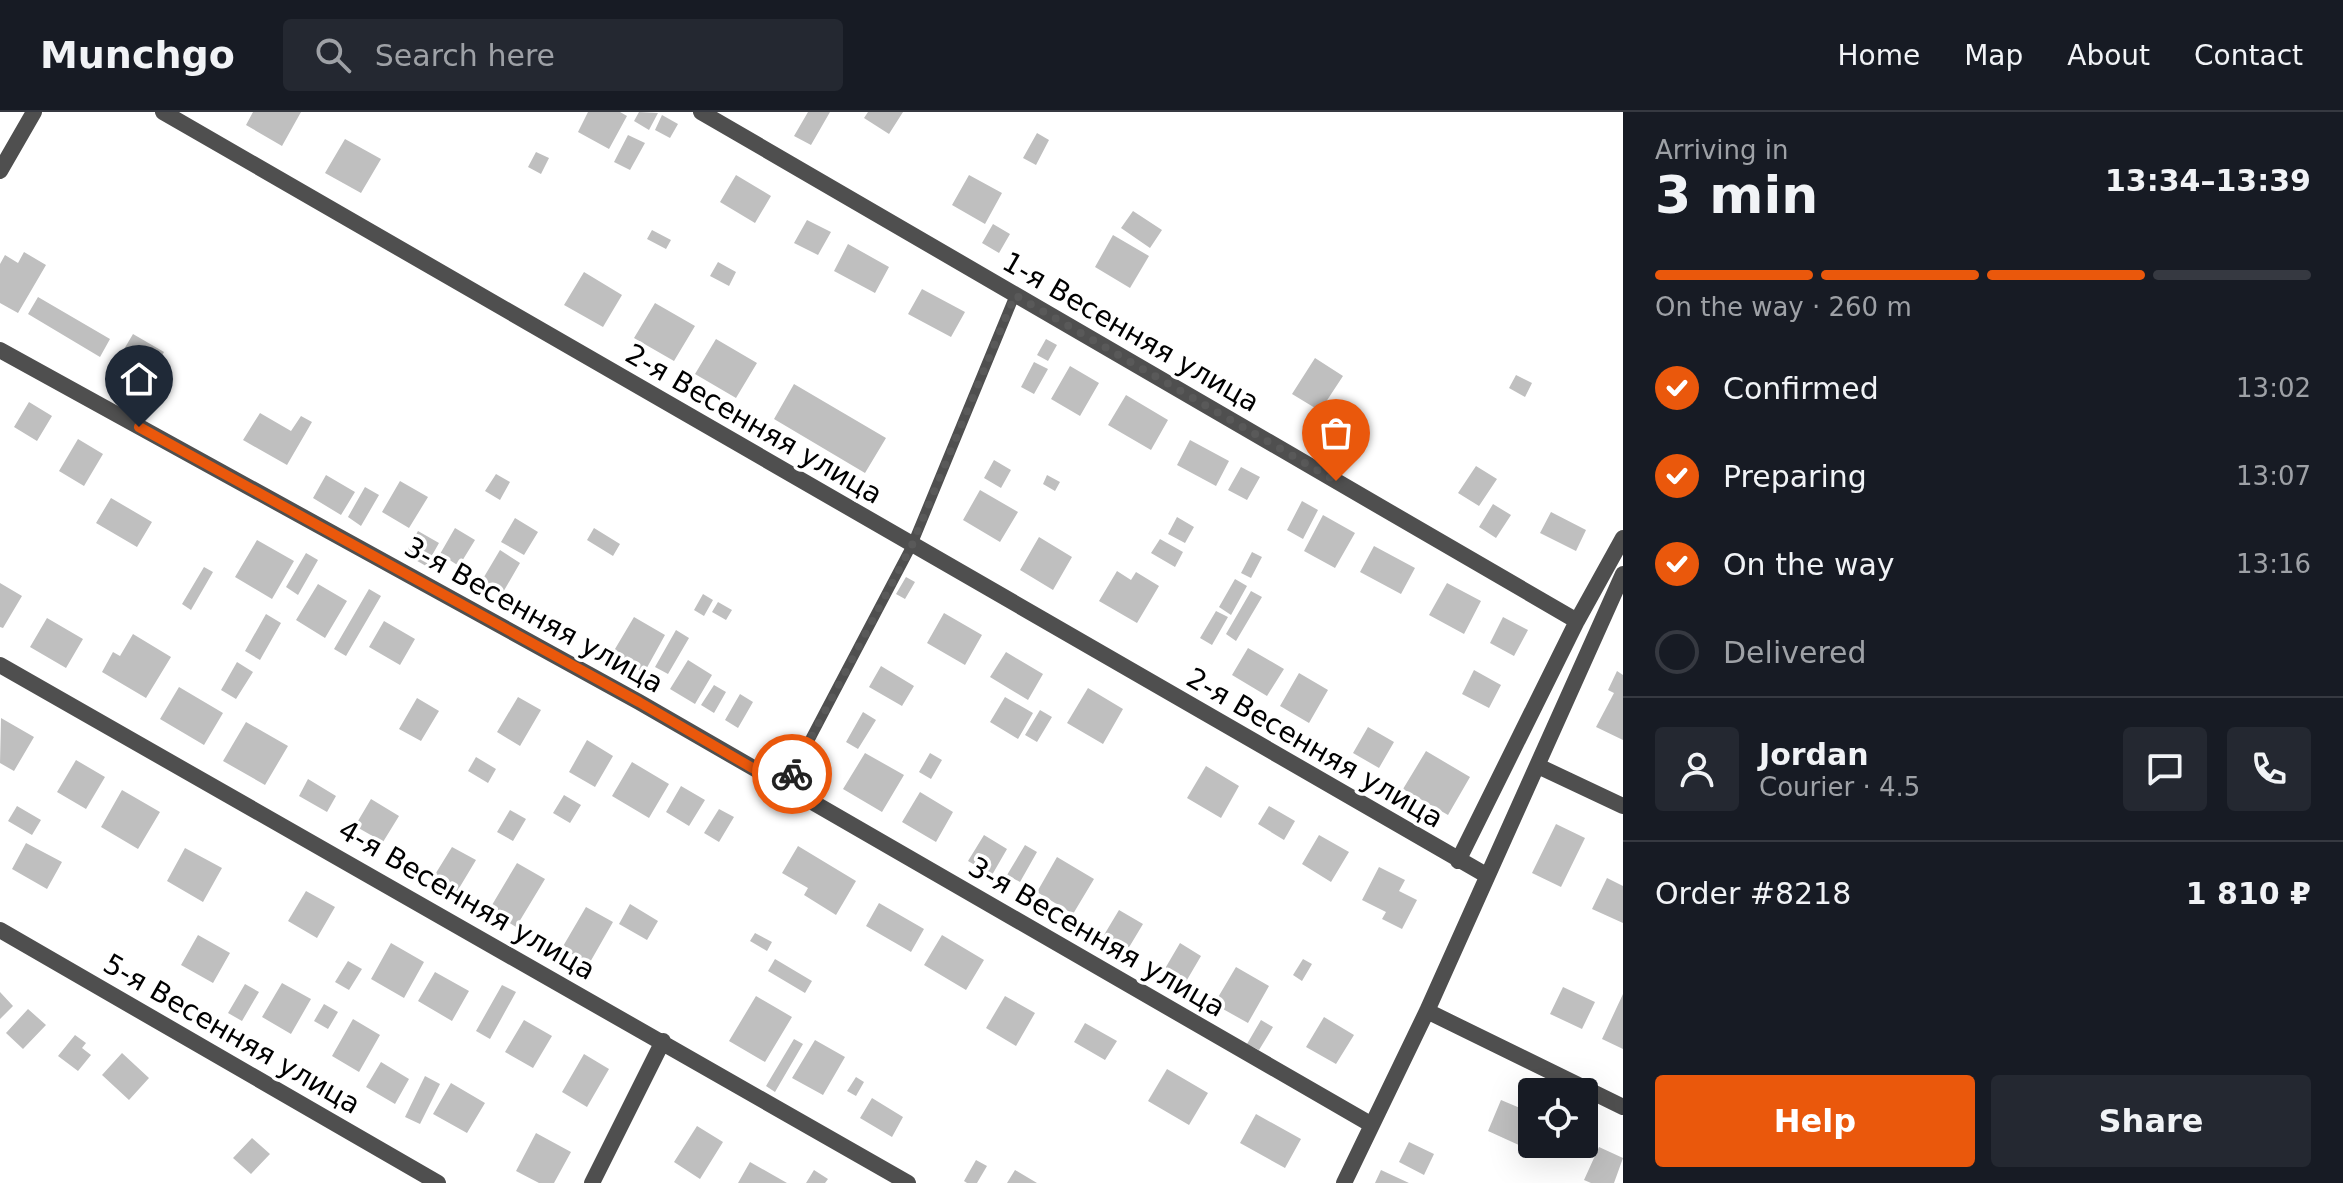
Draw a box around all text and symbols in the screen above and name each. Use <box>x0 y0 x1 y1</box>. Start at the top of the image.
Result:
search box <box>283 19 843 91</box>
text: Munchgo <box>40 33 235 77</box>
icon: search <box>311 33 355 77</box>
text: Search here <box>375 38 555 73</box>
text: Home <box>1837 39 1920 72</box>
text: Map <box>1964 39 2023 72</box>
text: About <box>2067 39 2150 72</box>
text: Contact <box>2194 39 2303 72</box>
text: Arriving in <box>1655 135 1789 165</box>
text: 13:34–13:39 <box>2105 163 2311 198</box>
text: 3 min <box>1655 165 1818 225</box>
street label: 1-я Весенняя улица <box>997 245 1265 419</box>
text: On the way · 260 m <box>1655 292 1912 322</box>
street label: 2-я Весенняя улица <box>620 337 888 511</box>
pin <box>105 345 173 427</box>
icon: home <box>117 357 161 401</box>
icon: check <box>1655 366 1699 410</box>
text: Confirmed <box>1723 371 1879 406</box>
text: 13:02 <box>2236 373 2311 403</box>
pin <box>1302 399 1370 481</box>
icon: bag <box>1314 411 1358 455</box>
icon: check <box>1655 454 1699 498</box>
text: Preparing <box>1723 459 1867 494</box>
text: 13:07 <box>2236 461 2311 491</box>
street label: 3-я Весенняя улица <box>399 530 669 700</box>
icon: check <box>1655 542 1699 586</box>
text: On the way <box>1723 547 1895 582</box>
text: 13:16 <box>2236 549 2311 579</box>
text: Delivered <box>1723 635 1867 670</box>
street label: 2-я Весенняя улица <box>1181 661 1449 835</box>
button: person <box>1655 727 1739 811</box>
button: chat <box>2123 727 2207 811</box>
button: phone <box>2227 727 2311 811</box>
courier <box>752 734 832 814</box>
text: Jordan <box>1759 737 1869 772</box>
icon: bike <box>770 752 814 796</box>
text: Courier · 4.5 <box>1759 772 1920 802</box>
street label: 4-я Весенняя улица <box>333 813 601 987</box>
street label: 3-я Весенняя улица <box>963 850 1231 1024</box>
text: Order #8218 <box>1655 876 1851 911</box>
text: 1 810 ₽ <box>2186 876 2311 911</box>
street label: 5-я Весенняя улица <box>98 947 366 1121</box>
button: Help <box>1655 1075 1975 1167</box>
button: Share <box>1991 1075 2311 1167</box>
map controls <box>1518 1078 1598 1158</box>
button: locate <box>1518 1078 1598 1158</box>

